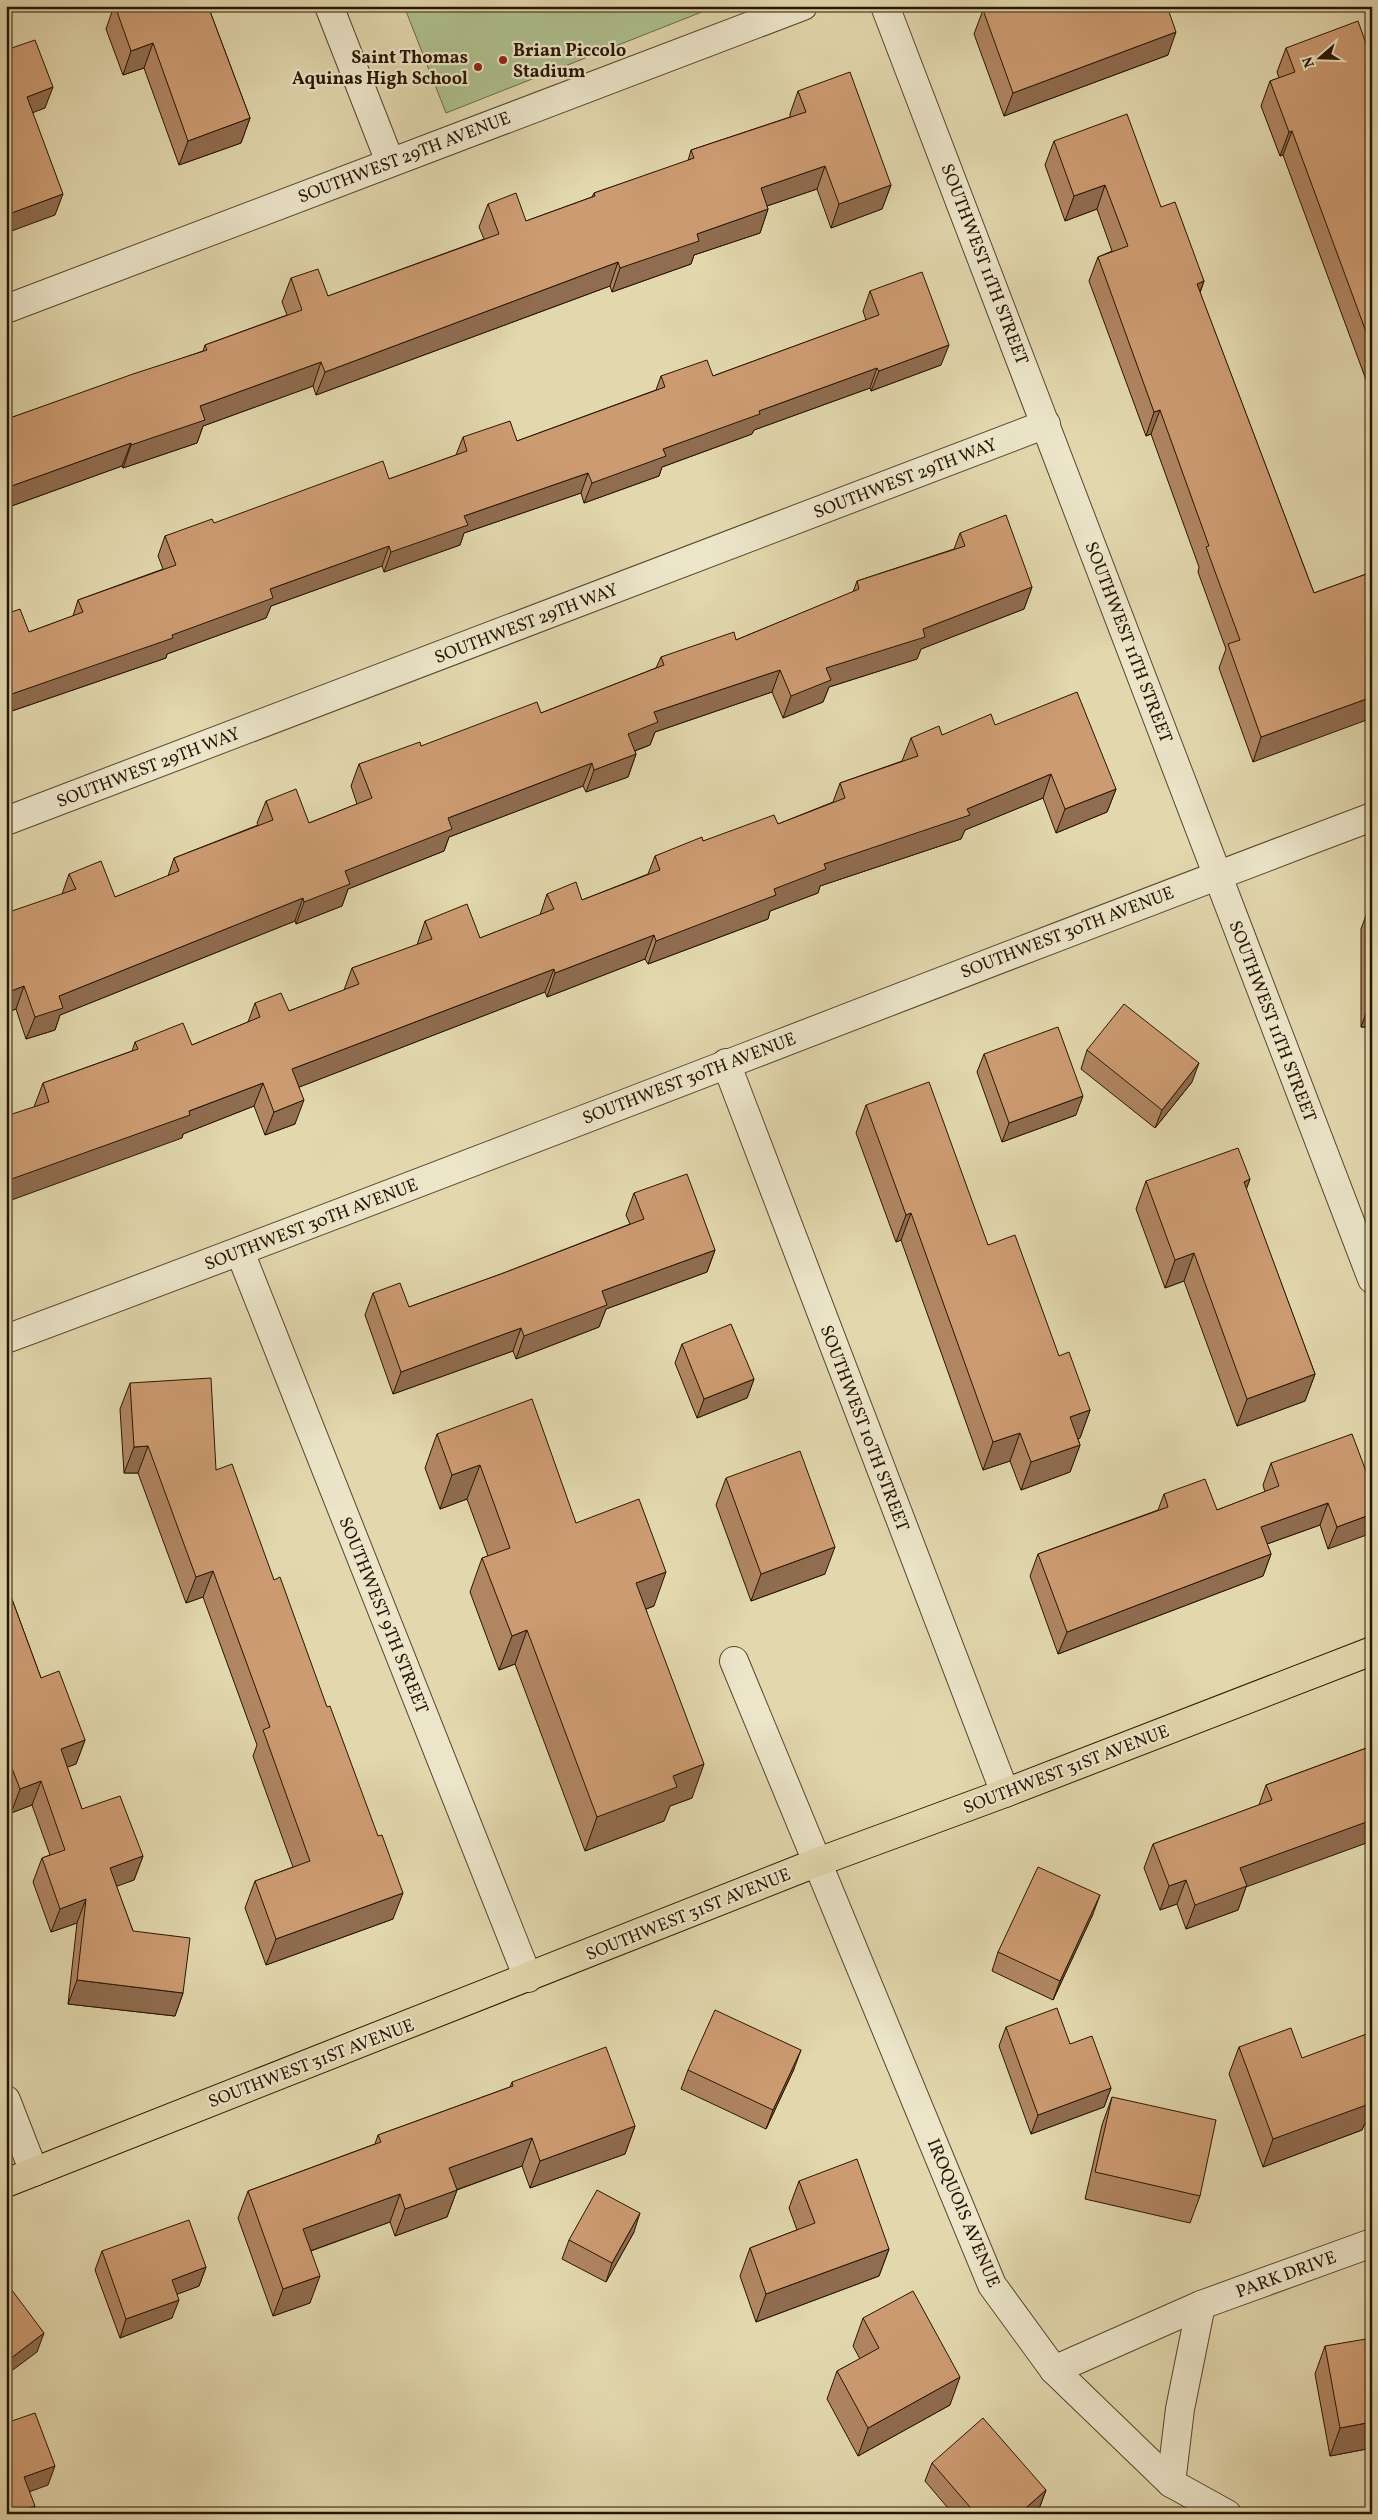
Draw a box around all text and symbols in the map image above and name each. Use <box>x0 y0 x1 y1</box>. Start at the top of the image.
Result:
north arrow <box>1296 32 1346 82</box>
place label: Brian Piccolo Stadium <box>513 39 626 85</box>
place label: Saint Thomas Aquinas High School <box>292 46 468 92</box>
marker: Brian Piccolo Stadium <box>497 54 509 66</box>
text: N <box>1299 54 1320 70</box>
marker: Saint Thomas Aquinas High School <box>472 61 484 73</box>
street label: SOUTHWEST 29TH AVENUE <box>295 106 515 211</box>
street label: SOUTHWEST 11TH STREET <box>934 160 1034 369</box>
street label: SOUTHWEST 29TH WAY <box>810 433 1001 526</box>
street label: SOUTHWEST 11TH STREET <box>1078 538 1178 747</box>
street label: SOUTHWEST 29TH WAY <box>431 578 622 671</box>
street label: SOUTHWEST 29TH WAY <box>53 722 244 815</box>
street label: SOUTHWEST 30TH AVENUE <box>957 881 1178 986</box>
street label: SOUTHWEST 11TH STREET <box>1222 917 1322 1126</box>
street label: SOUTHWEST 30TH AVENUE <box>579 1027 800 1132</box>
street label: SOUTHWEST 30TH AVENUE <box>201 1173 422 1278</box>
street label: SOUTHWEST 10TH STREET <box>813 1322 915 1536</box>
street label: SOUTHWEST 9TH STREET <box>332 1513 434 1718</box>
street label: SOUTHWEST 31ST AVENUE <box>960 1719 1173 1821</box>
street label: SOUTHWEST 31ST AVENUE <box>582 1863 795 1968</box>
street label: SOUTHWEST 31ST AVENUE <box>205 2013 418 2115</box>
street label: IROQUOIS AVENUE <box>920 2135 1005 2292</box>
street label: PARK DRIVE <box>1233 2246 1340 2305</box>

